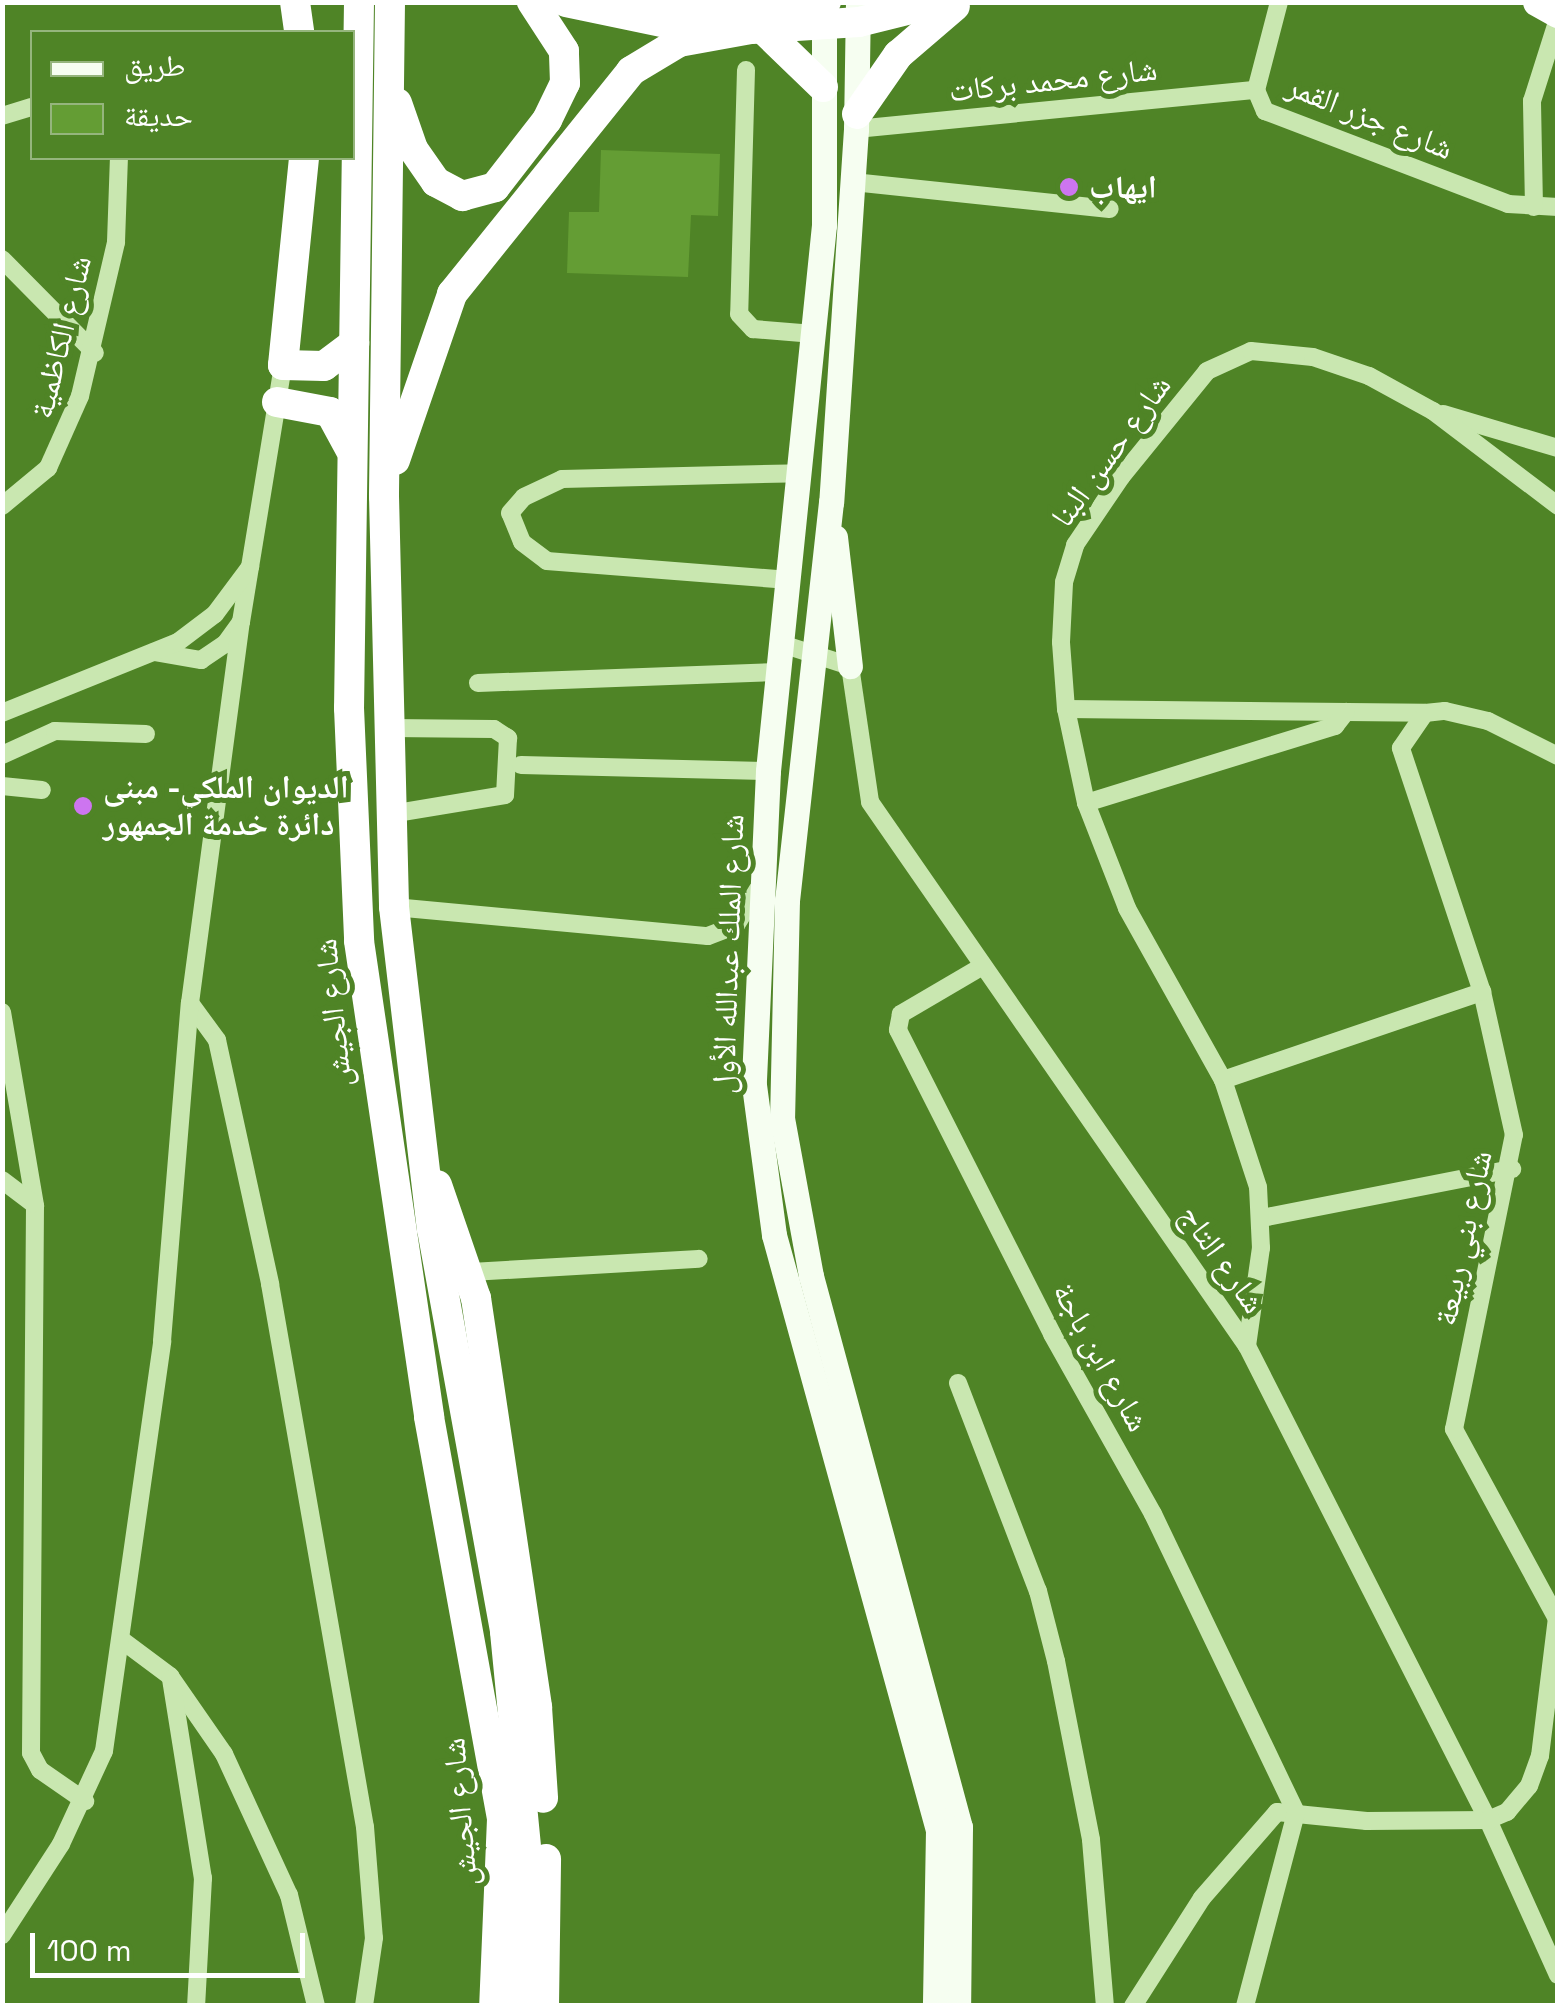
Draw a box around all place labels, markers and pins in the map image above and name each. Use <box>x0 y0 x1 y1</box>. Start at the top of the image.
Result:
place label: ايهاب <box>1089 168 1157 206</box>
marker: ايهاب <box>1058 176 1080 198</box>
place label: الديوان الملكي- مبنى دائرة خدمة الجمهور <box>103 769 350 844</box>
marker: الديوان الملكي- مبنى دائرة خدمة الجمهور <box>72 795 94 817</box>

